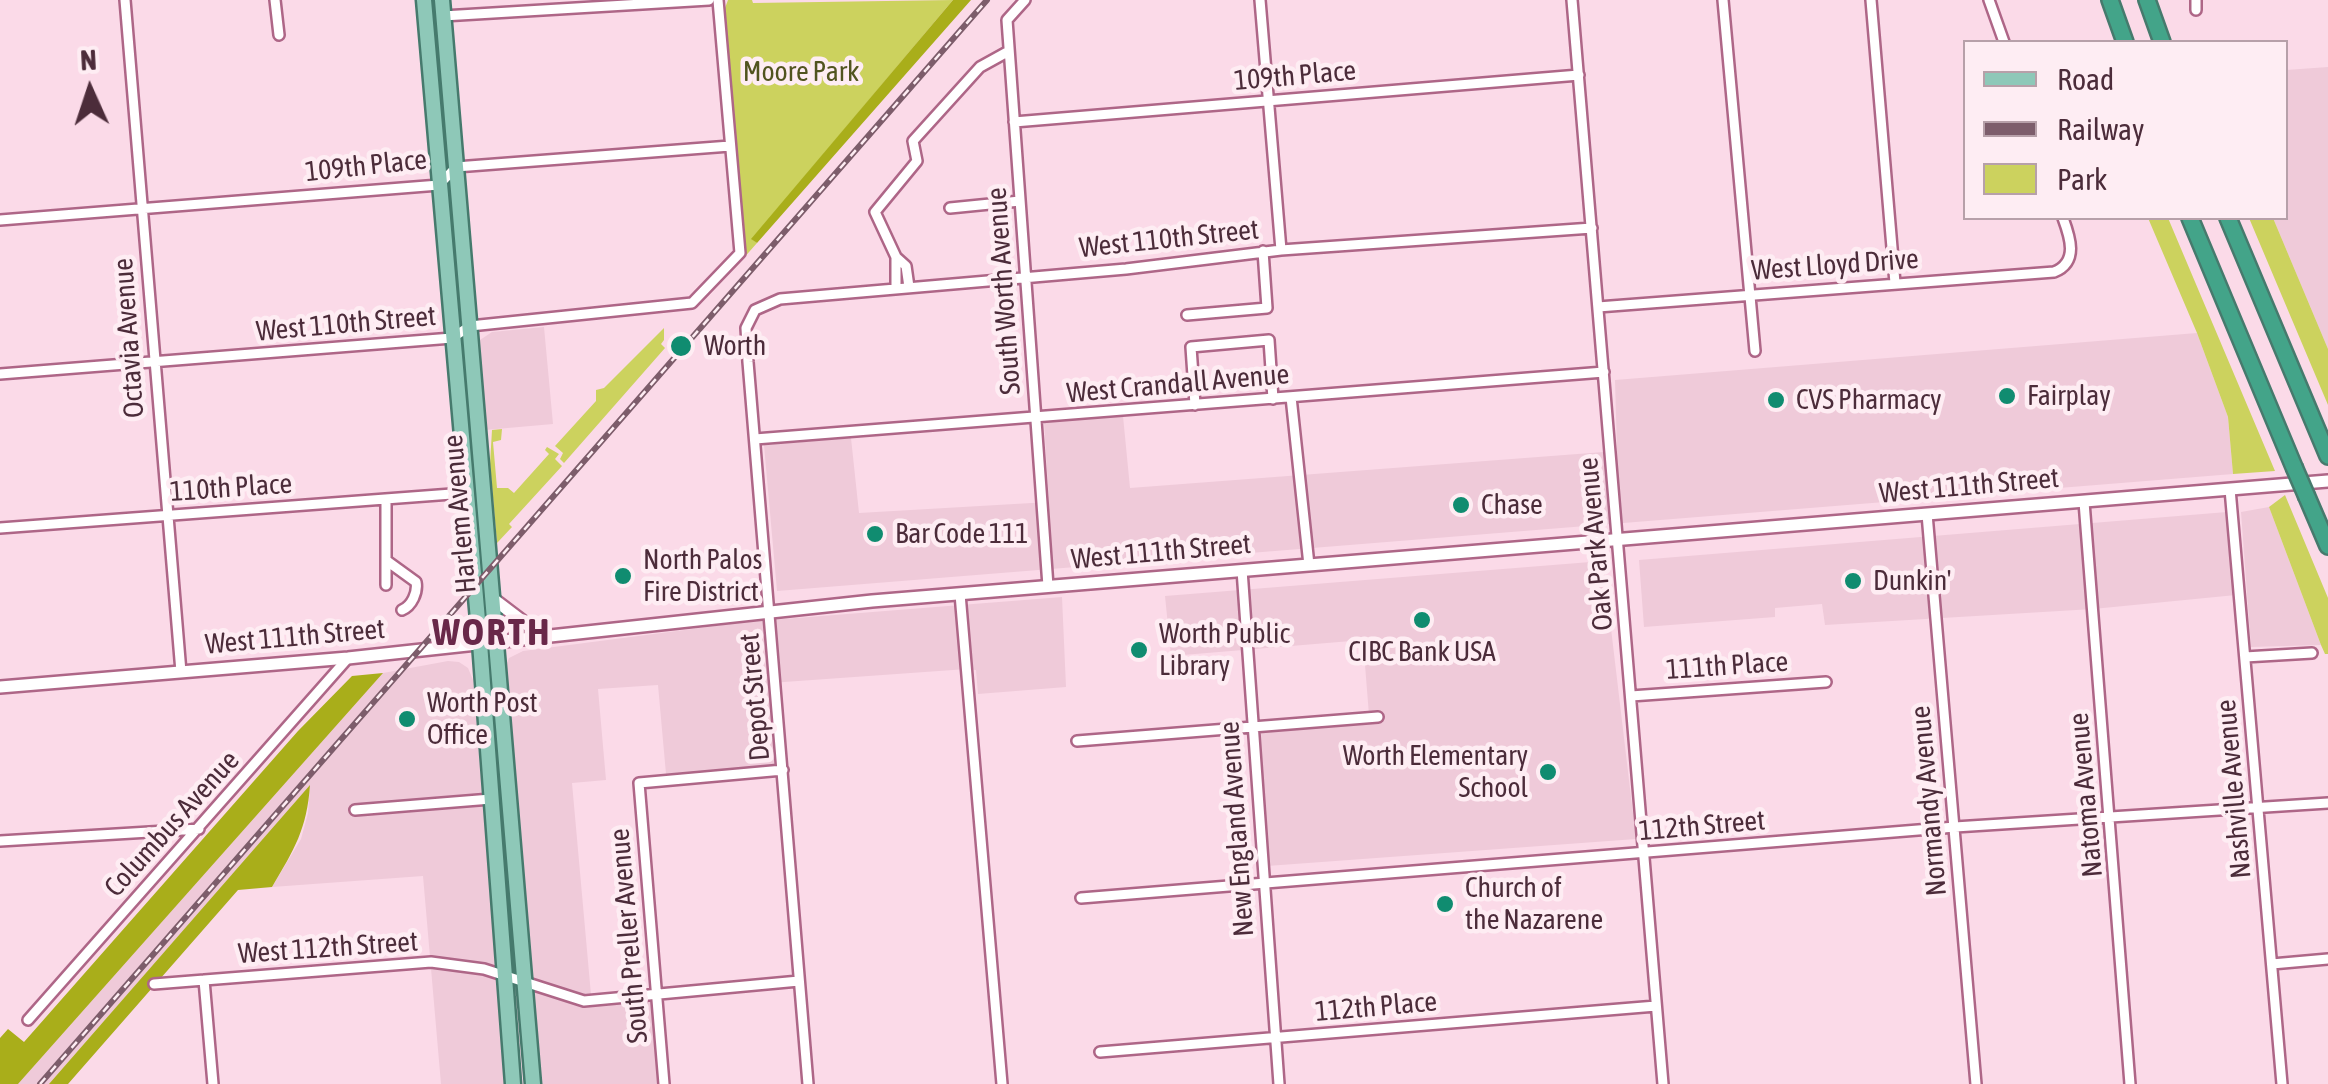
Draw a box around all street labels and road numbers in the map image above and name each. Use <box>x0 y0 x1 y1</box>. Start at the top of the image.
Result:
street label: 109th Place <box>1233 54 1357 98</box>
street label: 109th Place <box>303 143 429 189</box>
street label: South Worth Avenue <box>980 186 1028 396</box>
street label: West 110th Street <box>1078 213 1260 265</box>
street label: West Lloyd Drive <box>1750 242 1920 288</box>
street label: Octavia Avenue <box>107 257 151 419</box>
street label: West 110th Street <box>255 299 437 349</box>
street label: West Crandall Avenue <box>1065 358 1291 410</box>
street label: Harlem Avenue <box>436 433 484 595</box>
street label: Oak Park Avenue <box>1572 456 1620 632</box>
street label: West 111th Street <box>1878 461 2060 511</box>
street label: 110th Place <box>169 467 293 509</box>
street label: West 111th Street <box>1070 527 1252 577</box>
street label: West 111th Street <box>204 612 386 662</box>
street label: Depot Street <box>733 632 777 762</box>
street label: 111th Place <box>1665 645 1789 687</box>
street label: Nashville Avenue <box>2209 698 2259 880</box>
street label: Normandy Avenue <box>1904 704 1954 898</box>
street label: Natoma Avenue <box>2062 711 2110 879</box>
street label: New England Avenue <box>1213 720 1261 938</box>
street label: Columbus Avenue <box>98 744 246 904</box>
street label: 112th Street <box>1638 804 1766 848</box>
street label: South Preller Avenue <box>603 827 655 1045</box>
street label: West 112th Street <box>237 925 419 971</box>
street label: 112th Place <box>1314 985 1438 1029</box>

